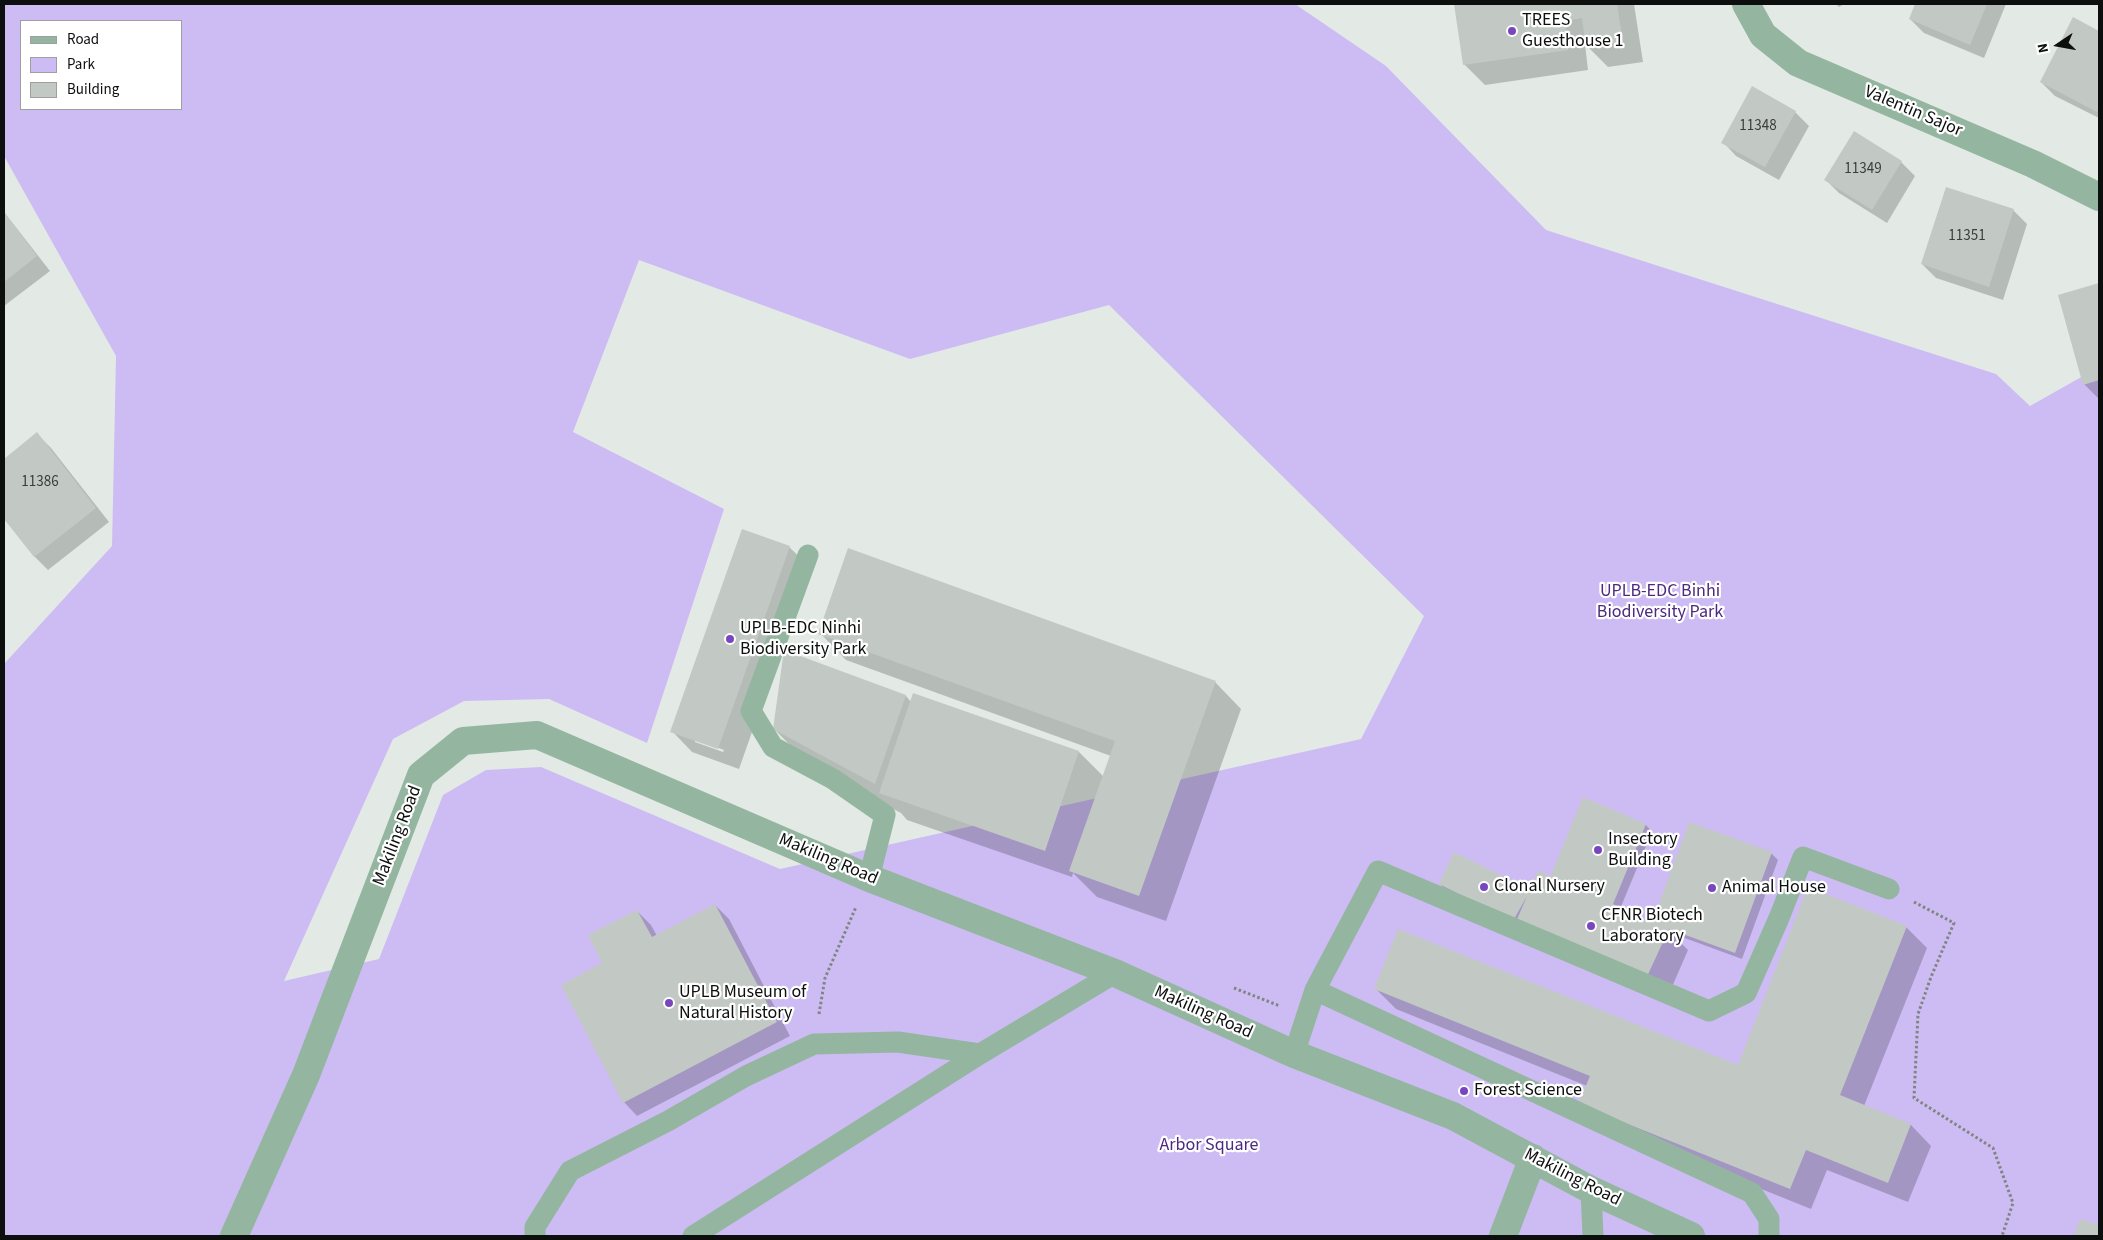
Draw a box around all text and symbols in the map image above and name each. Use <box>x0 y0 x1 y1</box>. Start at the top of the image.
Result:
place label: TREES Guesthouse 1 <box>1522 10 1623 52</box>
legend <box>20 20 182 110</box>
north arrow <box>2033 20 2083 70</box>
marker: TREES Guesthouse 1 <box>1506 25 1518 37</box>
text: Road <box>67 29 99 50</box>
text: N <box>2033 41 2054 55</box>
text: Park <box>67 54 95 75</box>
text: Building <box>67 79 119 100</box>
street label: Valentin Sajor <box>1861 82 1965 142</box>
house number: 11348 <box>1739 118 1777 136</box>
house number: 11349 <box>1844 161 1882 179</box>
house number: 11351 <box>1948 228 1986 246</box>
house number: 11386 <box>21 474 59 492</box>
park label: UPLB-EDC Binhi Biodiversity Park <box>1597 581 1723 624</box>
place label: UPLB-EDC Ninhi Biodiversity Park <box>740 618 866 660</box>
marker: UPLB-EDC Ninhi Biodiversity Park <box>724 633 736 645</box>
street label: Makiling Road <box>369 783 427 889</box>
street label: Makiling Road <box>775 829 881 891</box>
place label: Insectory Building <box>1608 829 1678 872</box>
marker: Insectory Building <box>1592 844 1604 856</box>
place label: Clonal Nursery <box>1494 876 1605 898</box>
place label: Animal House <box>1722 877 1826 899</box>
marker: Clonal Nursery <box>1478 881 1490 893</box>
marker: Animal House <box>1706 882 1718 894</box>
place label: CFNR Biotech Laboratory <box>1601 905 1703 948</box>
marker: CFNR Biotech Laboratory <box>1585 920 1597 932</box>
place label: UPLB Museum of Natural History <box>679 982 806 1024</box>
street label: Makiling Road <box>1150 982 1256 1044</box>
marker: UPLB Museum of Natural History <box>663 997 675 1009</box>
place label: Forest Science <box>1474 1080 1582 1102</box>
marker: Forest Science <box>1458 1085 1470 1097</box>
park label: Arbor Square <box>1159 1135 1259 1157</box>
street label: Makiling Road <box>1520 1144 1624 1212</box>

